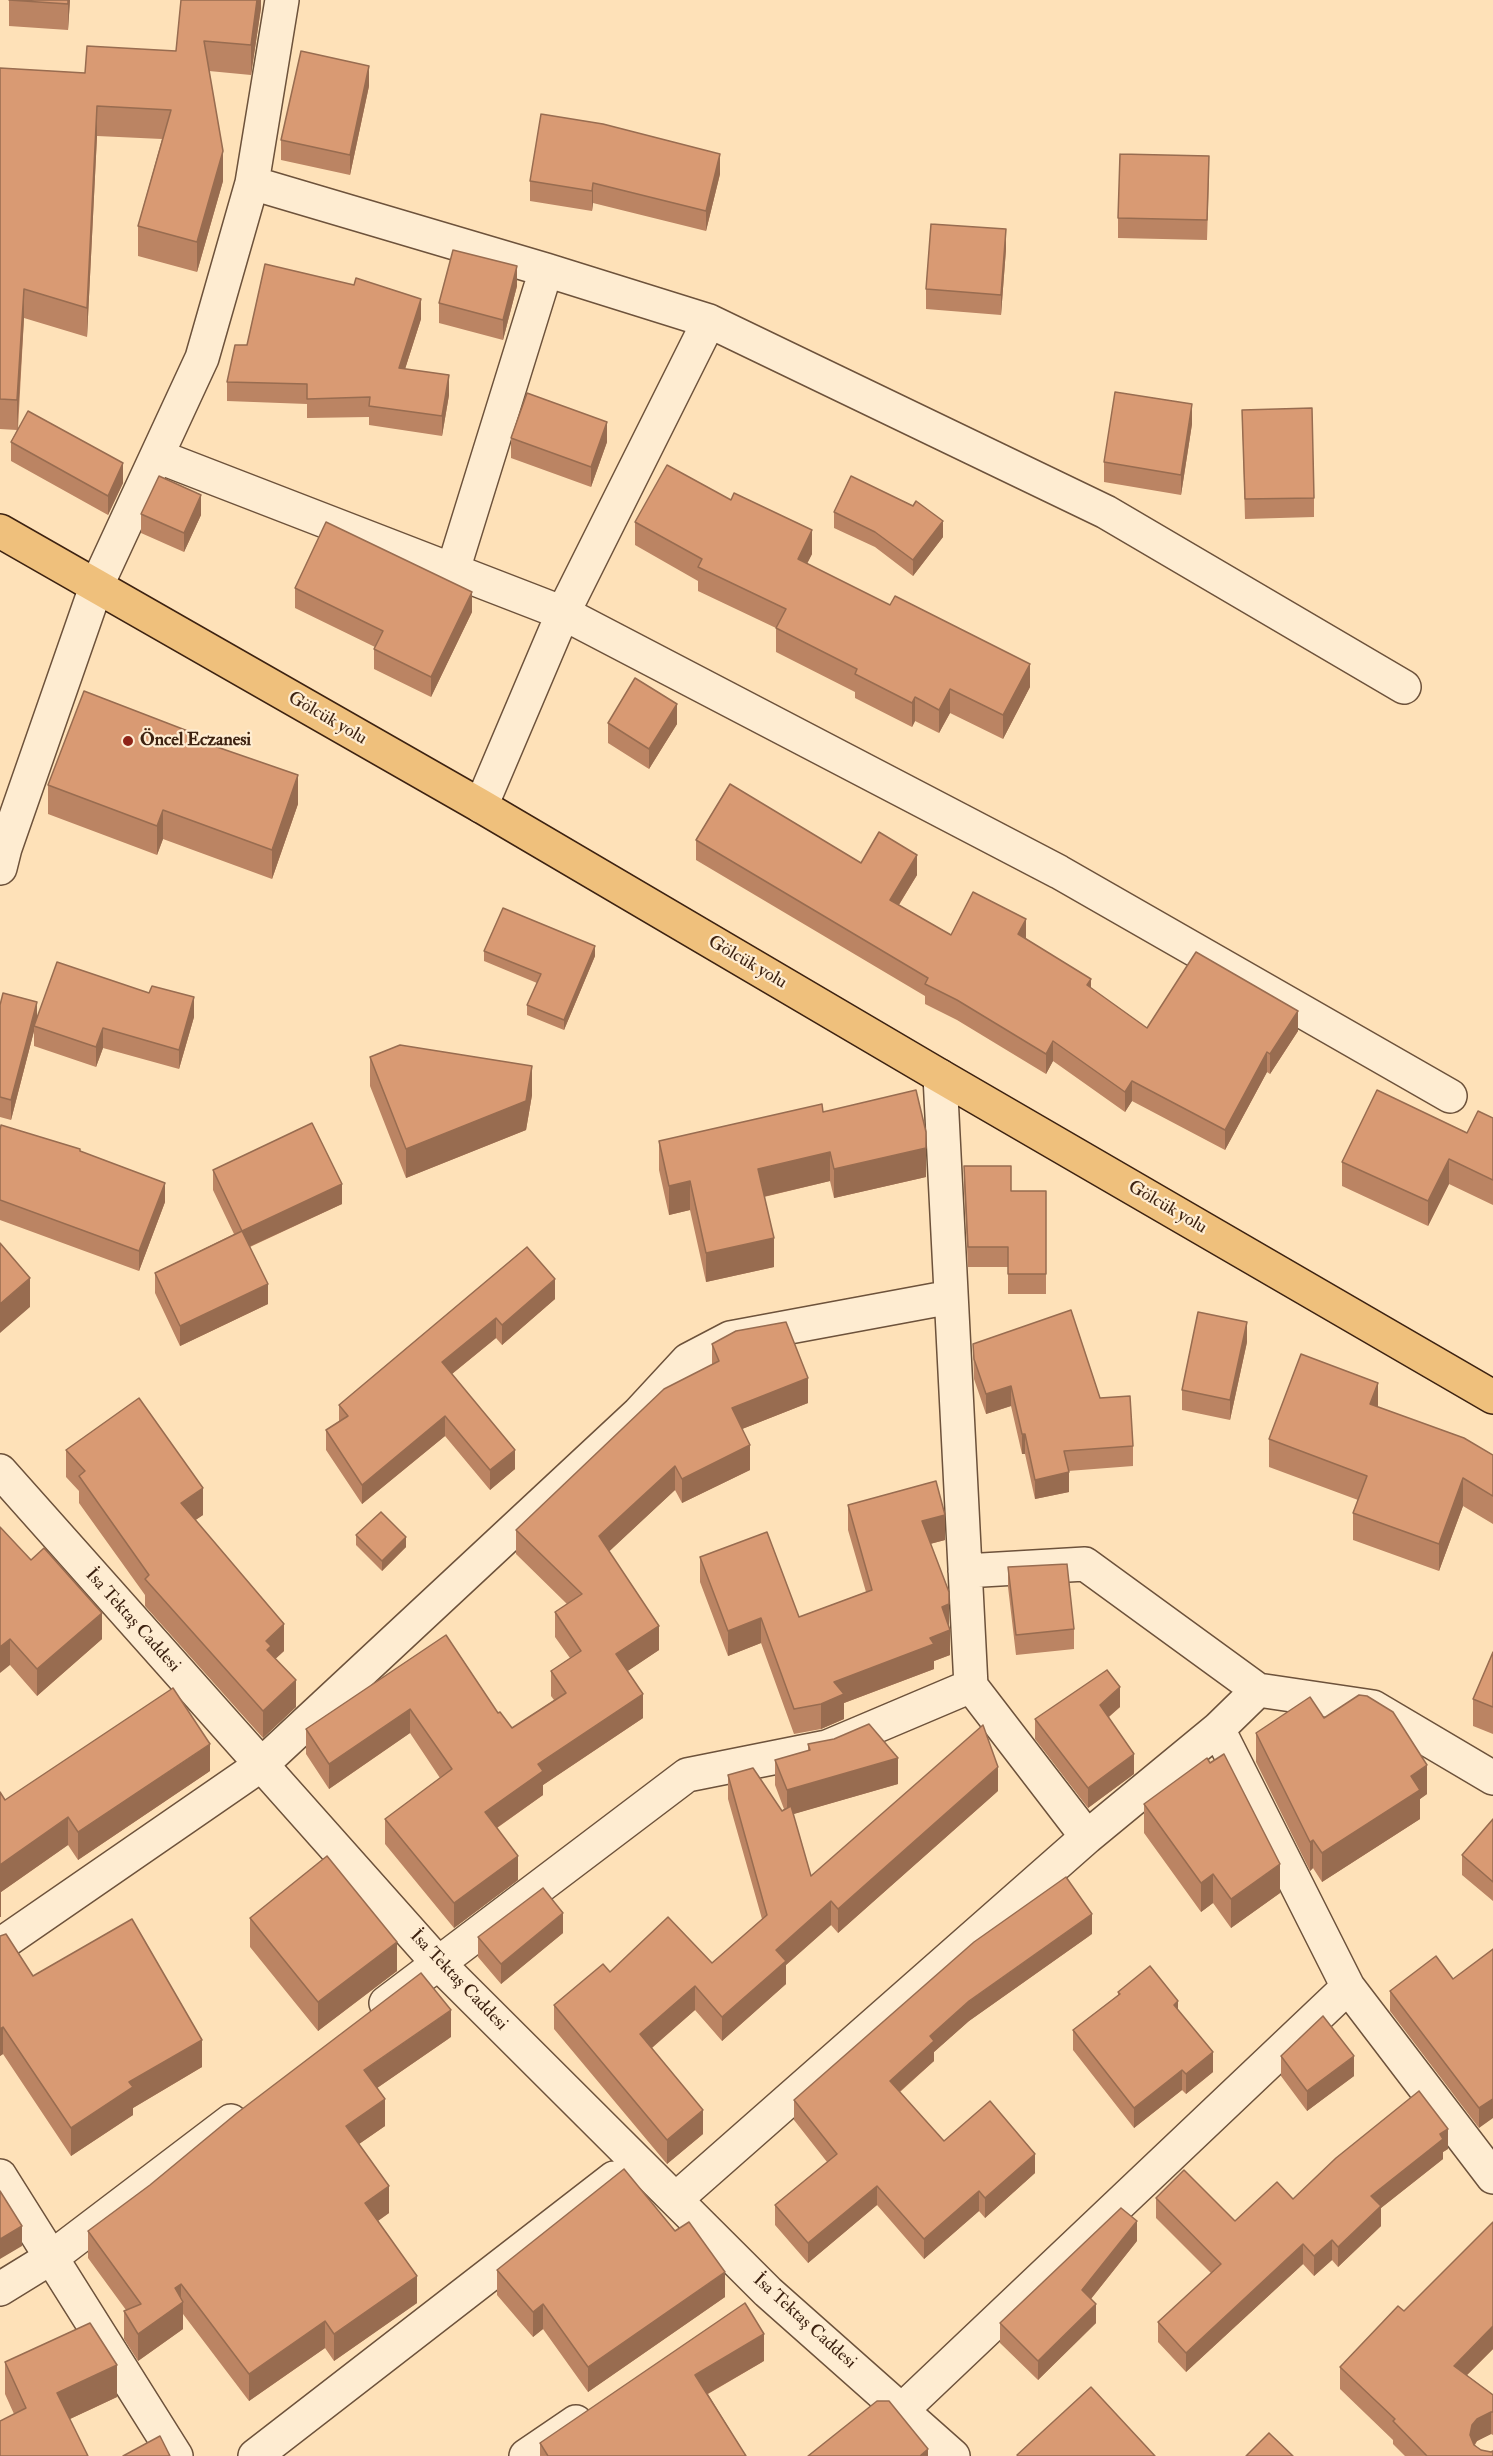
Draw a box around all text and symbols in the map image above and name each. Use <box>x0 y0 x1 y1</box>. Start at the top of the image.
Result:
street label: Gölcük yolu <box>284 688 370 750</box>
place label: Öncel Eczanesi <box>140 730 251 752</box>
marker: Öncel Eczanesi <box>121 734 135 748</box>
street label: Gölcük yolu <box>704 932 790 994</box>
street label: Gölcük yolu <box>1124 1177 1210 1239</box>
street label: İsa Tektaş Caddesi <box>80 1565 184 1677</box>
street label: İsa Tektaş Caddesi <box>405 1926 511 2036</box>
street label: İsa Tektaş Caddesi <box>748 2270 860 2374</box>

